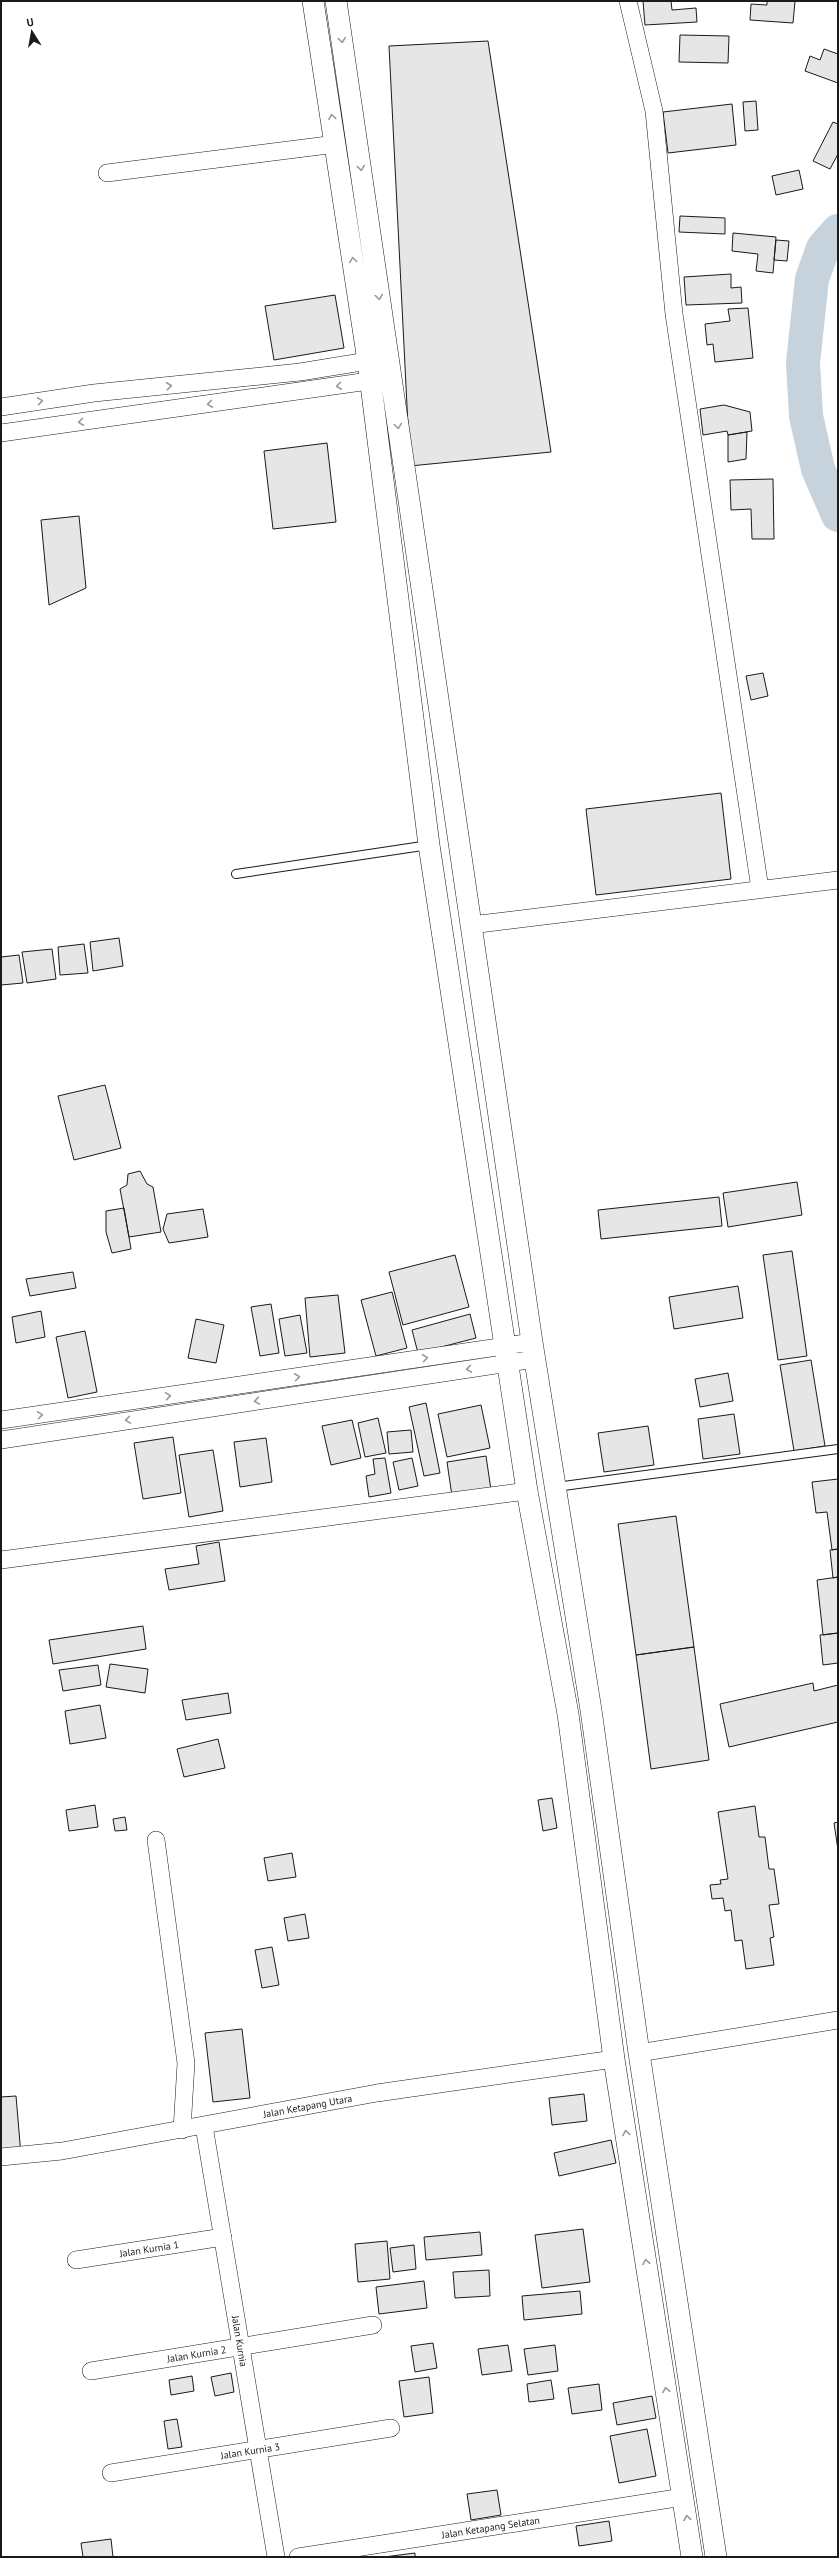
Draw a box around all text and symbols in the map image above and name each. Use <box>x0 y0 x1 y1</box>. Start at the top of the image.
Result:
north arrow <box>12 12 52 52</box>
text: U <box>25 15 35 30</box>
one-way arrow <box>337 37 346 43</box>
one-way arrow <box>328 114 337 120</box>
one-way arrow <box>356 165 365 171</box>
one-way arrow <box>349 256 358 263</box>
one-way arrow <box>374 294 383 300</box>
one-way arrow <box>166 381 172 390</box>
one-way arrow <box>336 381 342 390</box>
one-way arrow <box>36 398 43 406</box>
one-way arrow <box>207 399 213 408</box>
one-way arrow <box>78 417 84 426</box>
one-way arrow <box>393 422 402 429</box>
one-way arrow <box>422 1354 428 1363</box>
one-way arrow <box>465 1364 472 1373</box>
one-way arrow <box>294 1373 300 1382</box>
one-way arrow <box>165 1392 171 1401</box>
one-way arrow <box>254 1396 260 1405</box>
one-way arrow <box>37 1411 43 1420</box>
one-way arrow <box>125 1416 131 1424</box>
street label: Jalan Ketapang Utara <box>261 2091 353 2121</box>
one-way arrow <box>622 2130 631 2136</box>
street label: Jalan Kurnia 1 <box>118 2238 180 2260</box>
one-way arrow <box>642 2259 651 2265</box>
street label: Jalan Kurnia <box>229 2313 251 2368</box>
street label: Jalan Kurnia 2 <box>165 2343 227 2365</box>
one-way arrow <box>662 2387 671 2393</box>
street label: Jalan Kurnia 3 <box>219 2439 281 2462</box>
street label: Jalan Ketapang Selatan <box>440 2513 541 2541</box>
one-way arrow <box>683 2515 691 2522</box>

